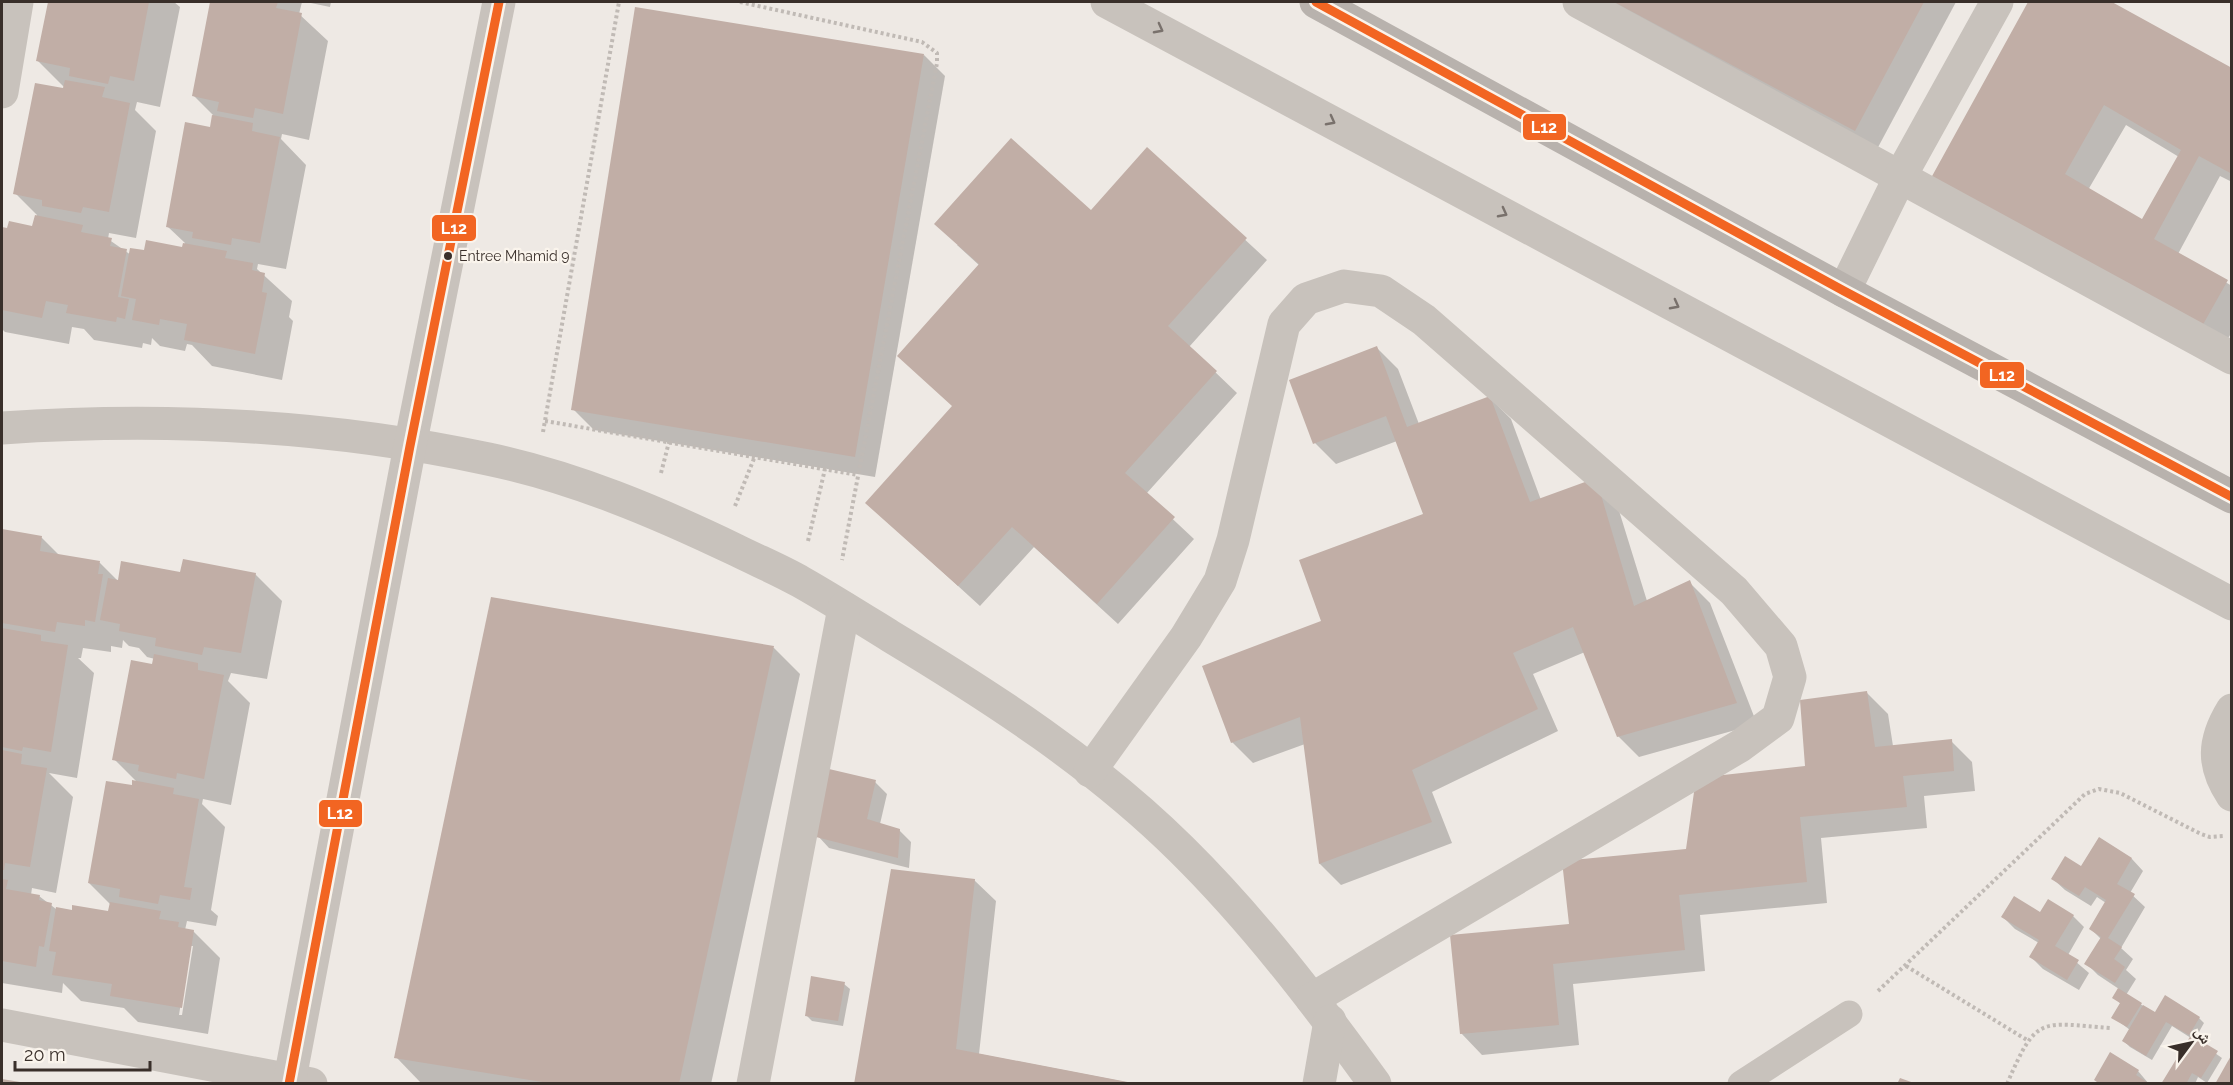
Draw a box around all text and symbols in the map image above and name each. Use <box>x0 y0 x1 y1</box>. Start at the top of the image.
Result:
one-way arrow <box>1153 22 1163 33</box>
line badge: L12 <box>1522 113 1567 141</box>
one-way arrow <box>1325 114 1335 125</box>
text: L12 <box>1531 118 1557 137</box>
one-way arrow <box>1496 206 1507 217</box>
line badge: L12 <box>431 214 477 242</box>
text: L12 <box>441 219 467 238</box>
place label: Entree Mhamid 9 <box>459 248 569 264</box>
marker: Entree Mhamid 9 <box>442 250 454 262</box>
one-way arrow <box>1668 298 1679 310</box>
line badge: L12 <box>1979 361 2025 389</box>
text: L12 <box>1989 366 2015 385</box>
line badge: L12 <box>318 799 363 828</box>
text: L12 <box>327 804 353 823</box>
north arrow <box>2161 1013 2221 1073</box>
text: ش <box>2191 1023 2216 1047</box>
scale bar <box>15 1034 150 1072</box>
text: 20 m <box>24 1044 66 1065</box>

